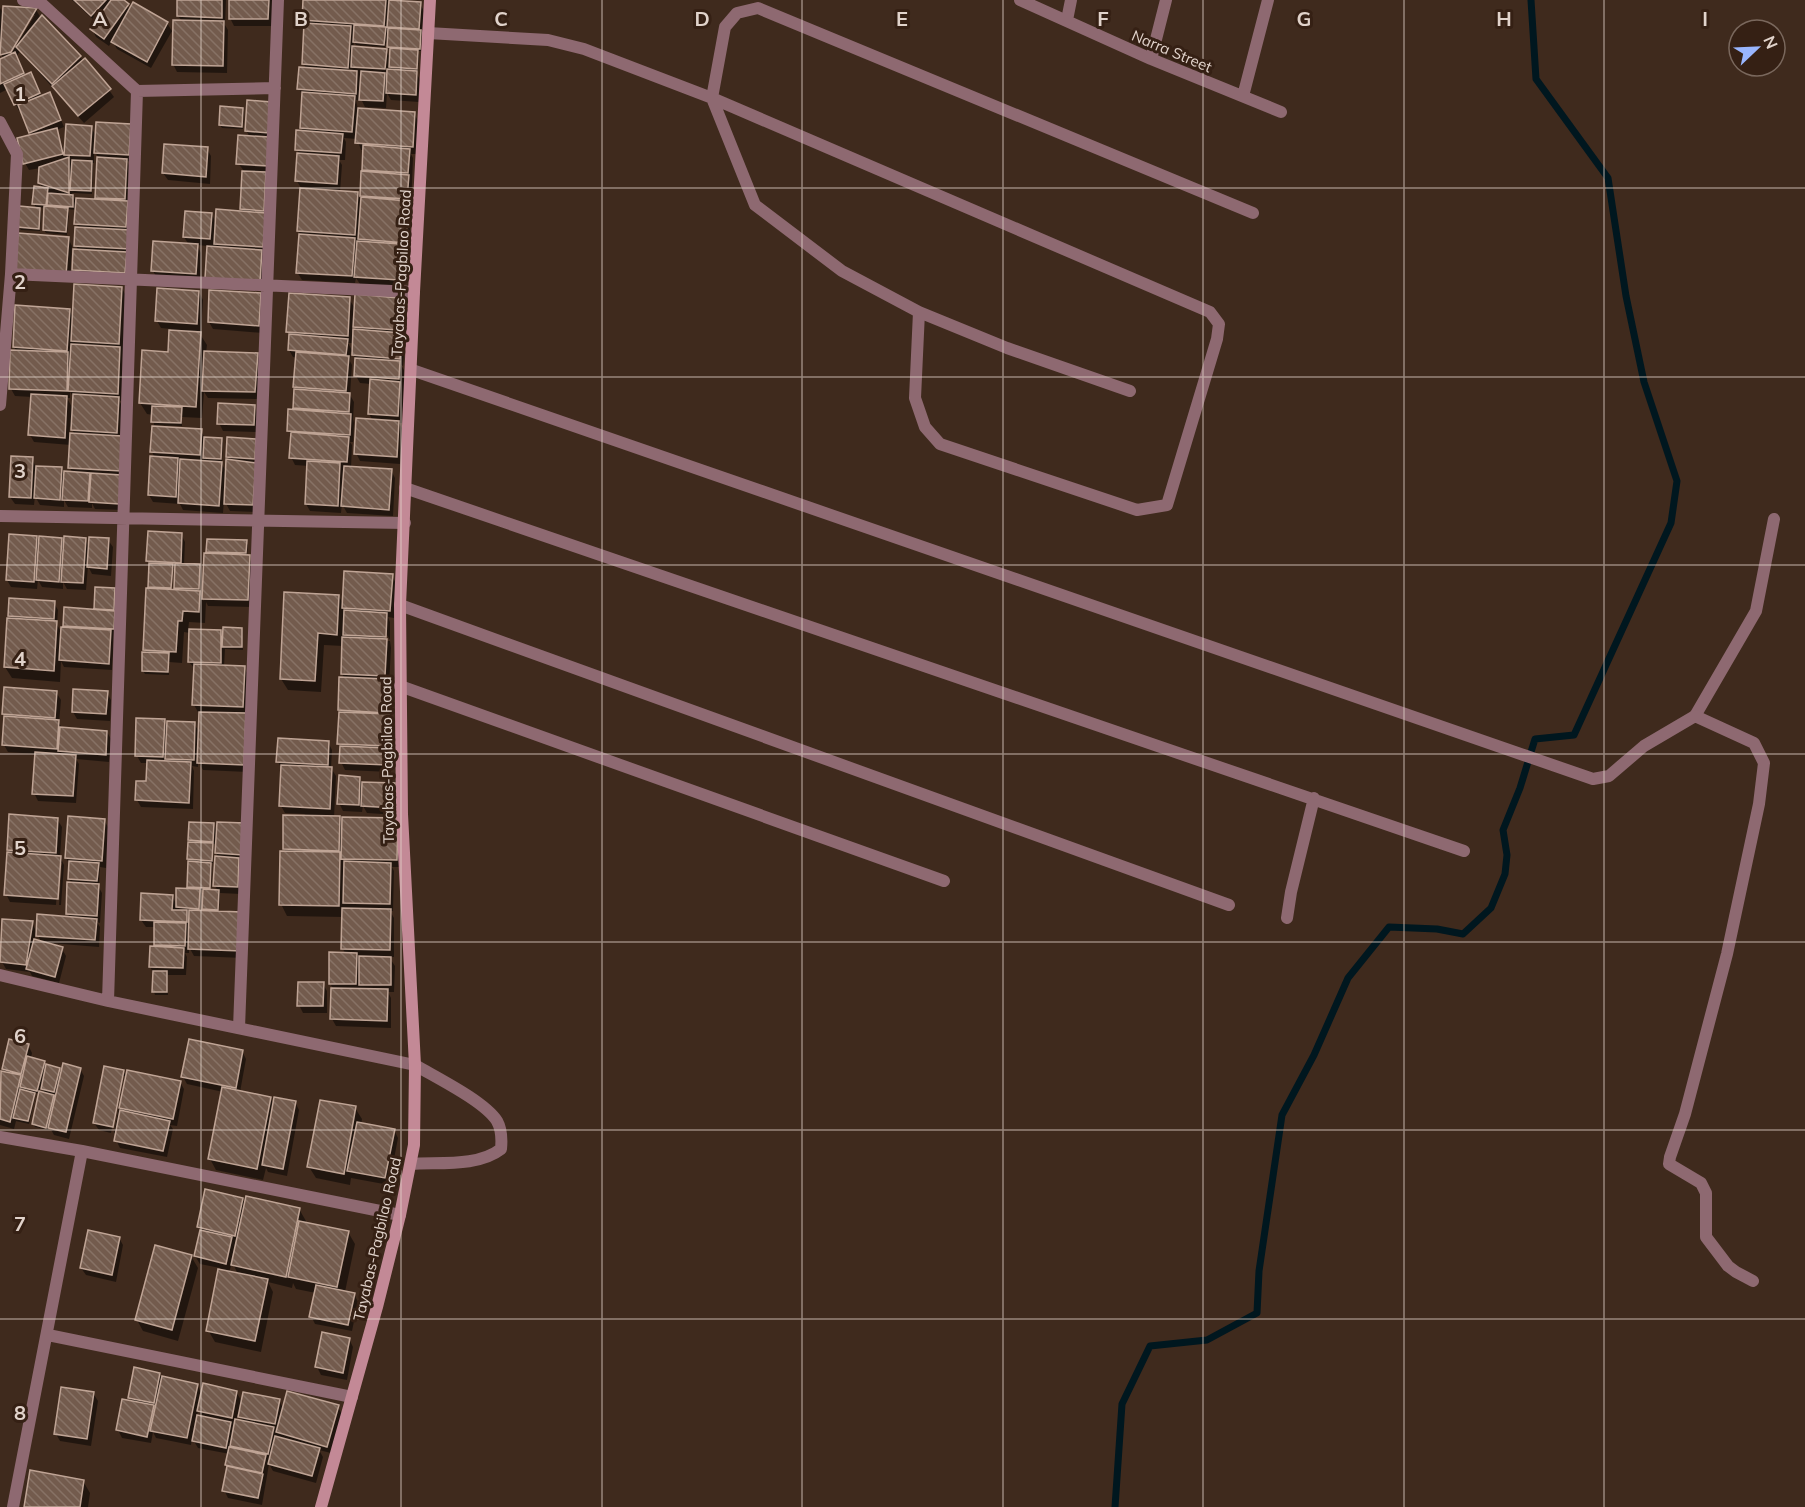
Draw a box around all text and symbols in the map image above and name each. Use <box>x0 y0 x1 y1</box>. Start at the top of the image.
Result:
text: A <box>93 6 108 31</box>
text: B <box>294 6 308 31</box>
text: C <box>494 6 508 31</box>
text: D <box>694 6 710 31</box>
text: E <box>896 6 908 31</box>
text: F <box>1097 6 1109 31</box>
text: G <box>1297 6 1311 31</box>
text: H <box>1496 6 1512 31</box>
text: I <box>1702 6 1708 31</box>
north arrow <box>1727 18 1787 78</box>
street label: Narra Street <box>1129 26 1215 76</box>
text: N <box>1759 33 1782 52</box>
text: 1 <box>14 81 26 106</box>
street label: Tayabas-Pagbilao Road <box>387 189 415 357</box>
text: 2 <box>14 269 26 294</box>
text: 3 <box>14 458 26 483</box>
text: 4 <box>14 646 26 671</box>
street label: Tayabas-Pagbilao Road <box>376 676 398 844</box>
text: 5 <box>14 835 26 860</box>
text: 6 <box>14 1023 26 1048</box>
street label: Tayabas-Pagbilao Road <box>349 1155 405 1323</box>
text: 7 <box>14 1211 26 1236</box>
text: 8 <box>14 1400 26 1425</box>

